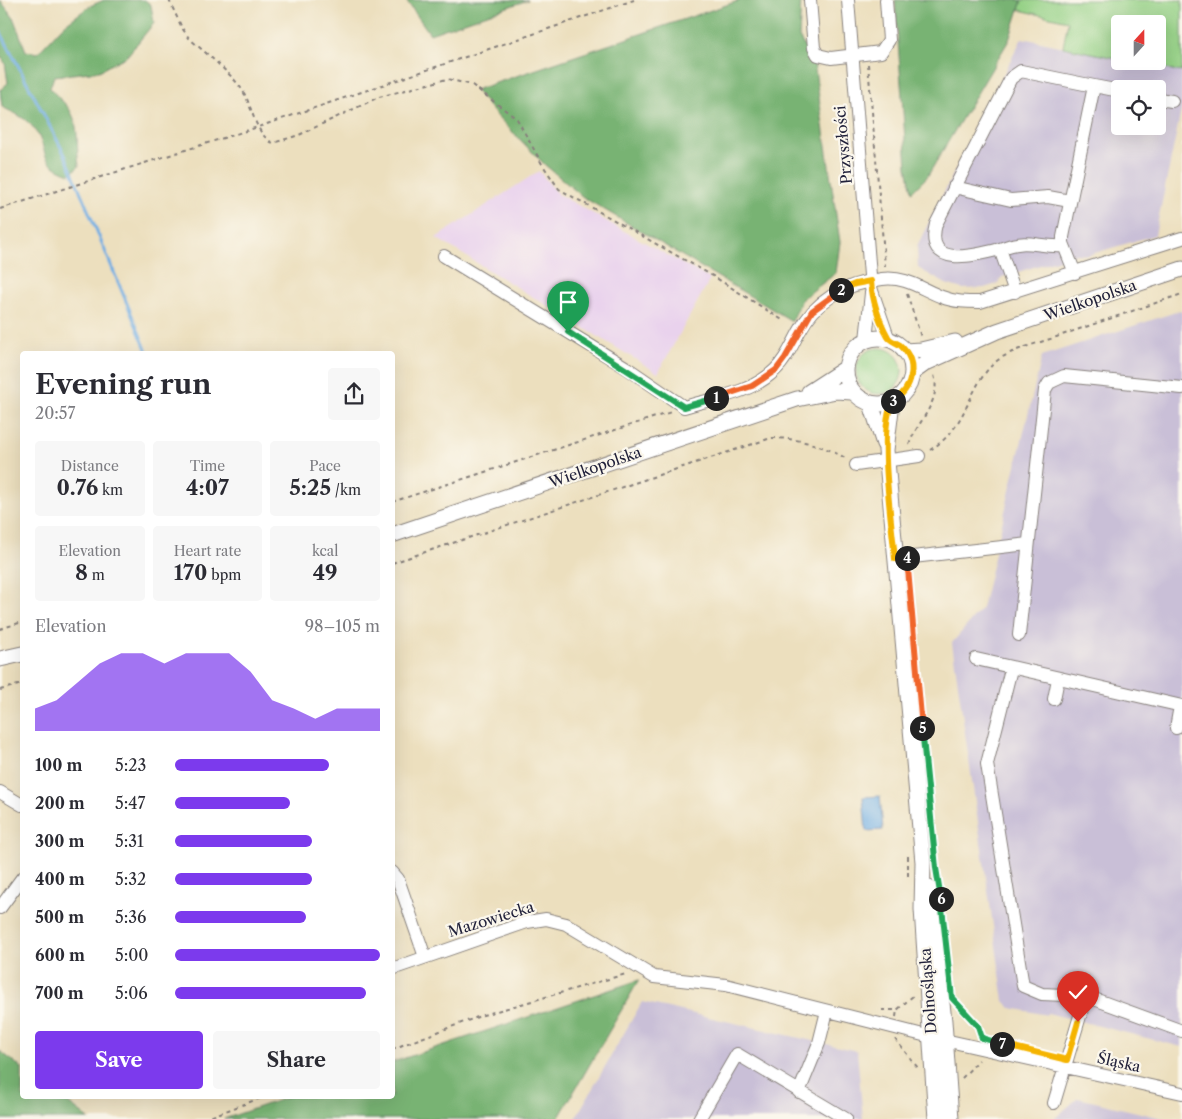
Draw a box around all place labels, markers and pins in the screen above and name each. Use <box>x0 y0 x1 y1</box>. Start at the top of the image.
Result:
pin: 2 <box>828 278 854 302</box>
pin <box>547 281 589 332</box>
pin: 1 <box>704 386 728 410</box>
pin: 3 <box>880 388 906 414</box>
pin: 4 <box>894 546 920 570</box>
pin: 5 <box>910 716 934 740</box>
pin: 6 <box>928 886 954 912</box>
pin <box>1057 971 1099 1022</box>
pin: 7 <box>990 1032 1014 1056</box>

